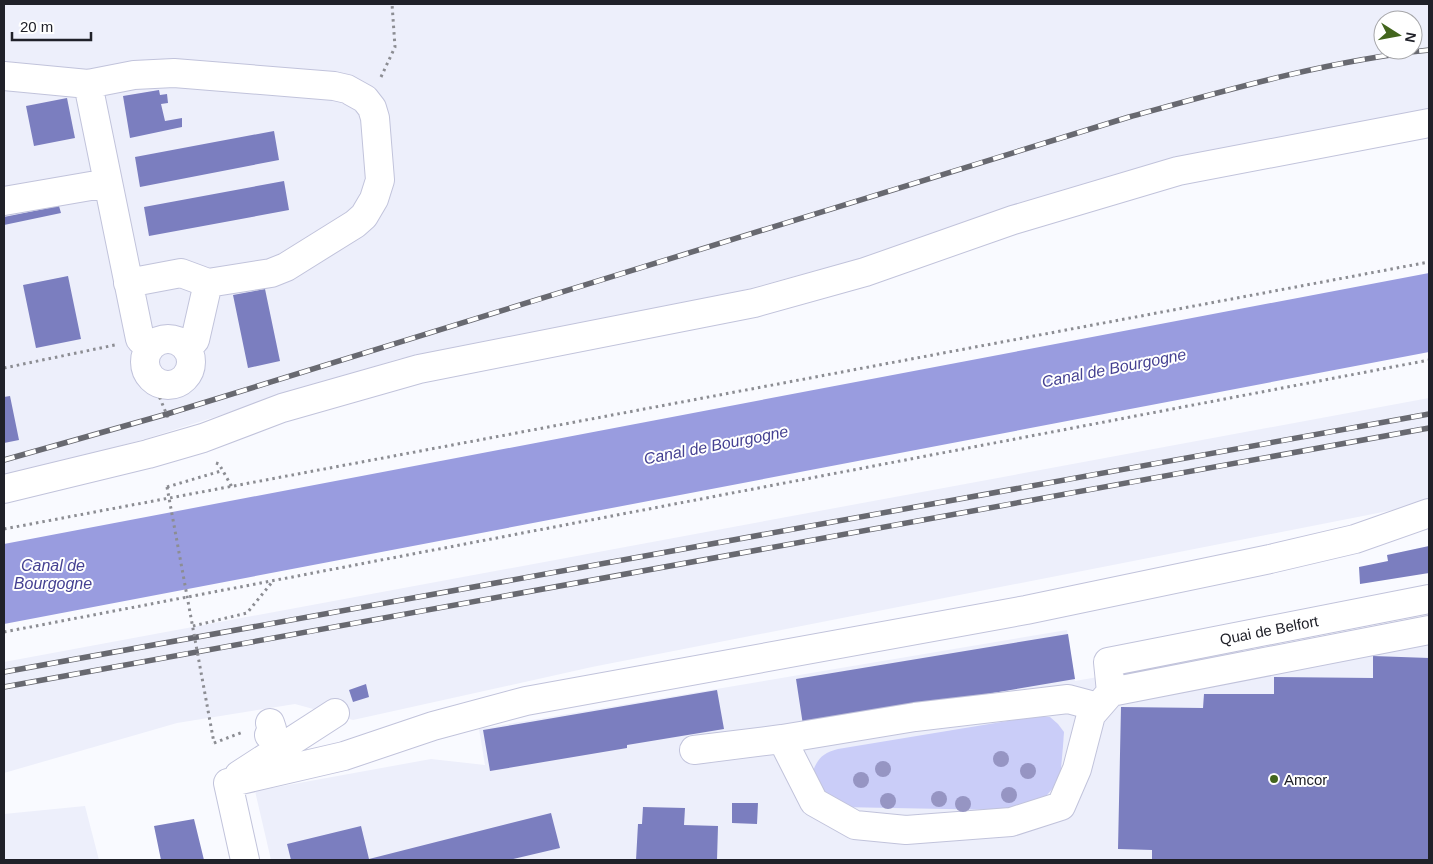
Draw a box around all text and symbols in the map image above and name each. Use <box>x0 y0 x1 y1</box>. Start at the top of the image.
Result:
scale bar <box>12 10 91 42</box>
north arrow <box>1373 10 1423 60</box>
text: 20 m <box>20 18 53 35</box>
text: N <box>1402 31 1420 44</box>
water label: Canal de Bourgogne <box>1040 346 1188 390</box>
water label: Canal de Bourgogne <box>642 423 790 467</box>
water label: Canal de Bourgogne <box>14 557 92 592</box>
street label: Quai de Belfort <box>1218 612 1321 648</box>
place label: Amcor <box>1284 771 1327 788</box>
marker: Amcor <box>1268 773 1280 785</box>

